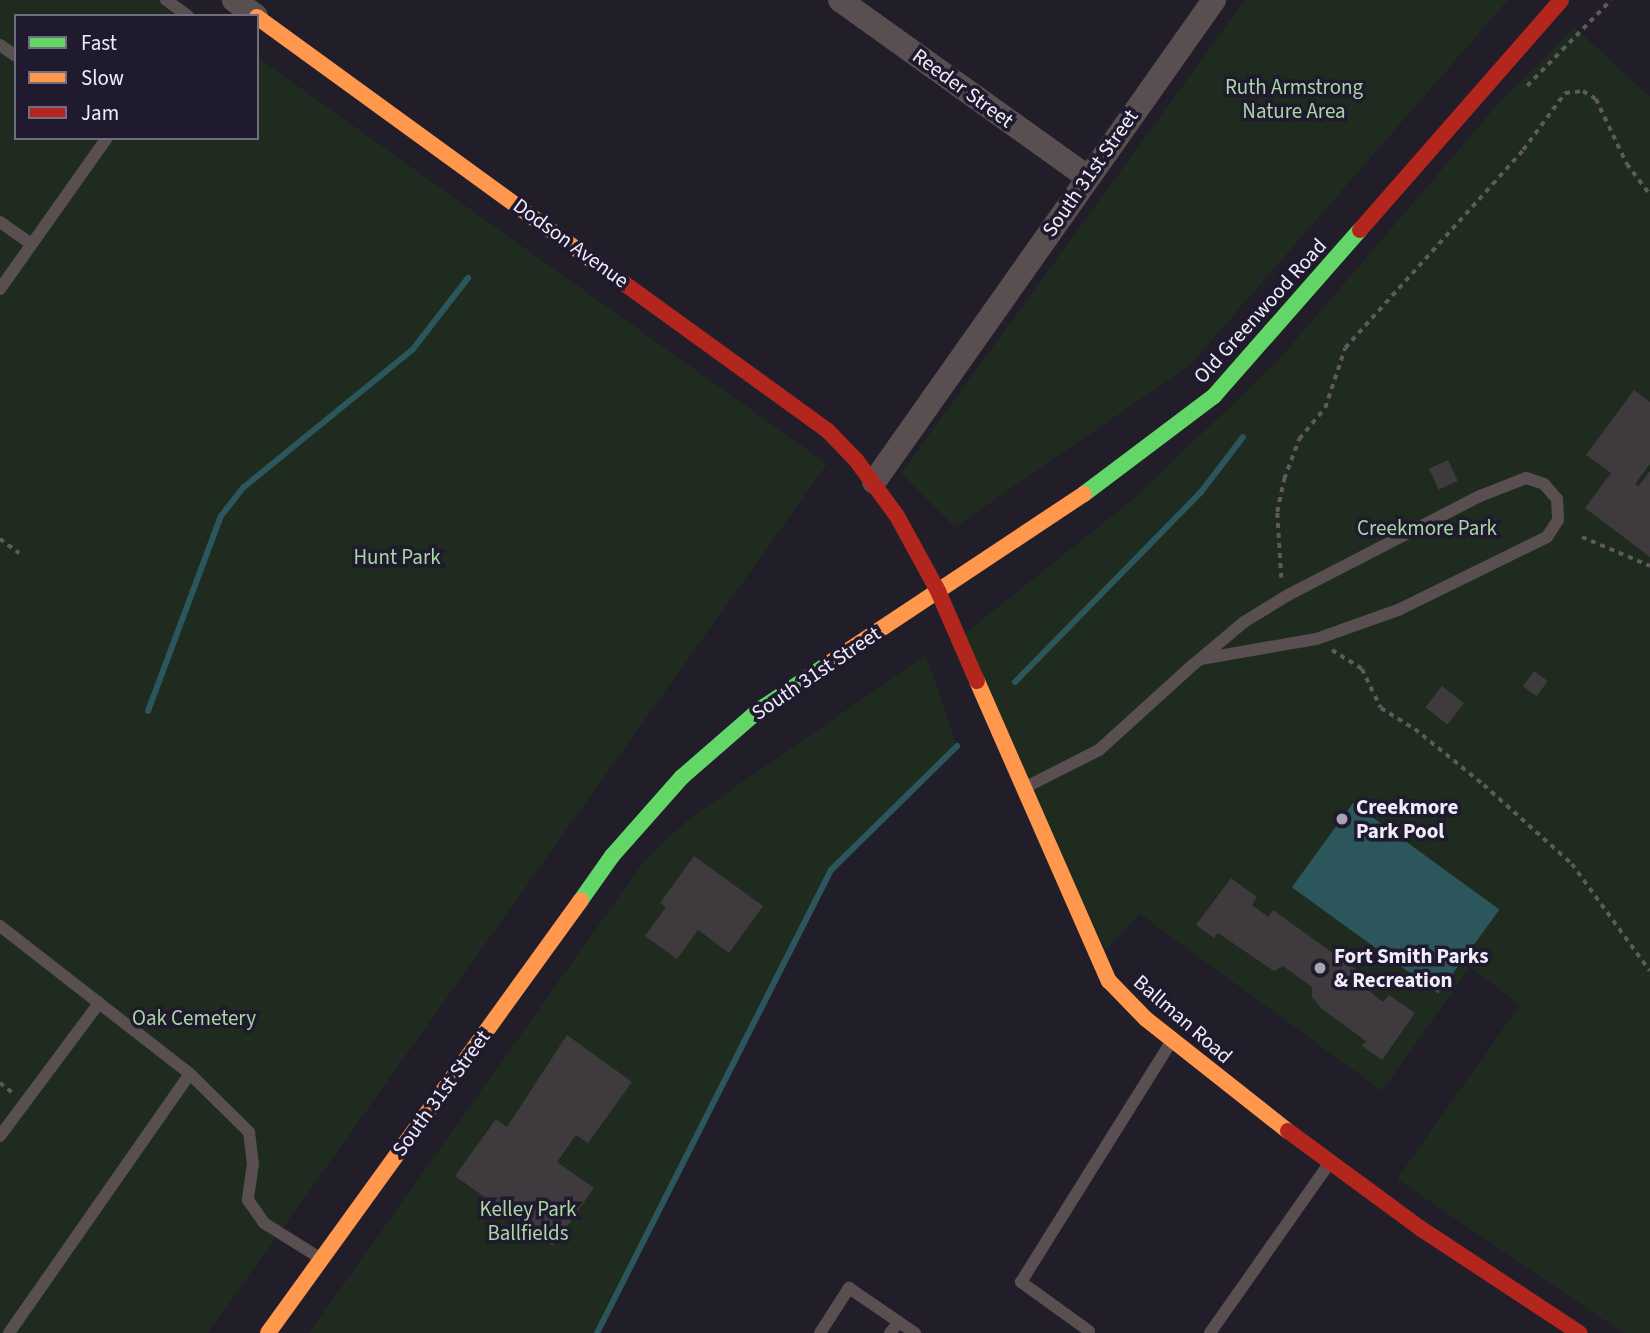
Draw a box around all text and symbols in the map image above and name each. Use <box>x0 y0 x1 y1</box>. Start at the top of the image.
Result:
legend <box>14 14 259 140</box>
text: Fast <box>81 28 117 58</box>
street label: Reeder Street <box>908 43 1018 133</box>
text: Slow <box>81 63 124 93</box>
park label: Ruth Armstrong Nature Area <box>1225 74 1363 124</box>
text: Jam <box>81 98 119 128</box>
street label: South 31st Street <box>1037 104 1143 242</box>
street label: Dodson Avenue <box>508 193 634 293</box>
street label: Old Greenwood Road <box>1188 233 1332 389</box>
park label: Creekmore Park <box>1357 515 1497 541</box>
park label: Hunt Park <box>353 544 441 570</box>
street label: South 31st Street <box>747 621 885 725</box>
place label: Creekmore Park Pool <box>1356 794 1458 844</box>
marker: Creekmore Park Pool <box>1334 811 1350 827</box>
place label: Fort Smith Parks & Recreation <box>1334 943 1489 993</box>
marker: Fort Smith Parks & Recreation <box>1312 960 1328 976</box>
street label: Ballman Road <box>1129 969 1237 1069</box>
park label: Oak Cemetery <box>132 1005 256 1031</box>
street label: South 31st Street <box>387 1025 495 1161</box>
park label: Kelley Park Ballfields <box>480 1196 576 1246</box>

